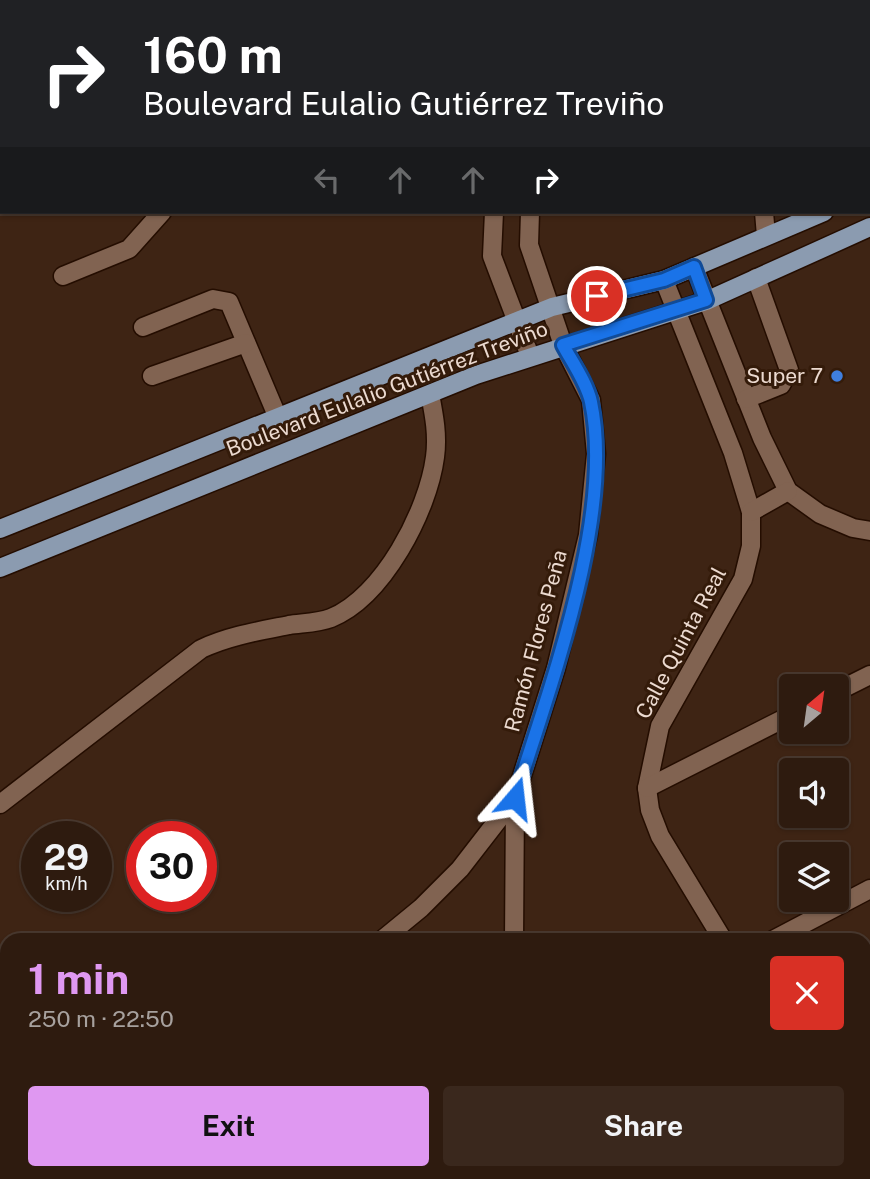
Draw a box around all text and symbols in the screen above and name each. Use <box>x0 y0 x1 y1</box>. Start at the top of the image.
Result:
text: 160 m <box>143 26 283 84</box>
icon: right <box>28 28 119 119</box>
text: Boulevard Eulalio Gutiérrez Treviño <box>143 85 664 122</box>
icon: left <box>308 161 346 199</box>
icon: ahead <box>381 161 419 199</box>
icon: ahead <box>454 161 492 199</box>
icon: right <box>527 161 565 199</box>
pin <box>567 266 627 326</box>
icon: arrive <box>578 277 616 315</box>
street label: Boulevard Eulalio Gutiérrez Treviño <box>223 316 551 462</box>
place label: Super 7 <box>746 363 823 388</box>
marker: Super 7 <box>829 368 845 384</box>
street label: Ramón Flores Peña <box>499 547 572 735</box>
street label: Calle Quinta Real <box>630 563 731 723</box>
north arrow <box>779 674 849 744</box>
map controls <box>779 674 849 912</box>
button: sound <box>779 758 849 828</box>
position arrow <box>478 761 552 835</box>
speed limit sign: 30 <box>126 821 217 912</box>
text: 29 <box>44 837 89 878</box>
button: layers <box>779 842 849 912</box>
text: km/h <box>45 873 88 894</box>
text: 1 min <box>28 954 129 1003</box>
button: close <box>770 956 844 1030</box>
text: 250 m · 22:50 <box>28 1005 174 1032</box>
button: Exit <box>28 1086 429 1166</box>
button: Share <box>443 1086 844 1166</box>

